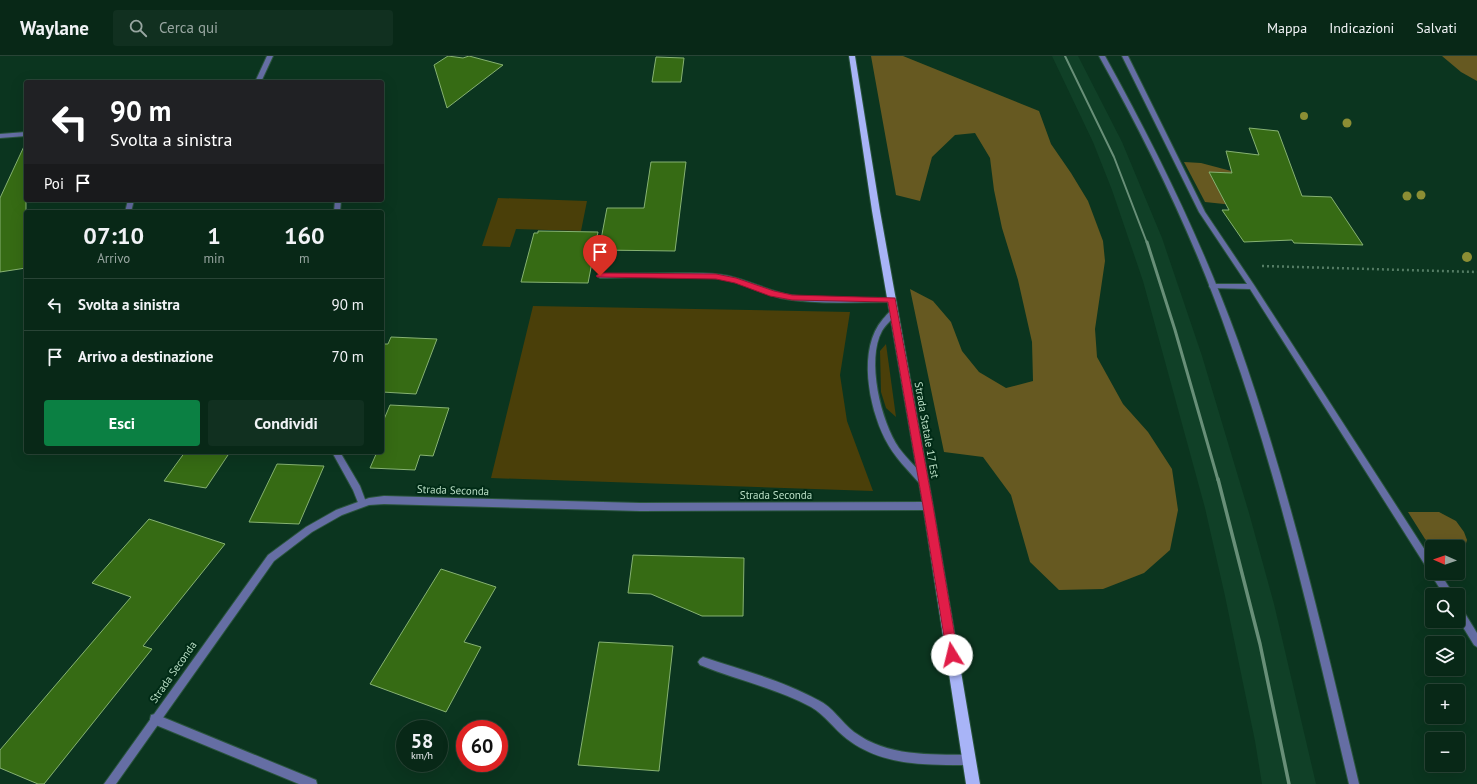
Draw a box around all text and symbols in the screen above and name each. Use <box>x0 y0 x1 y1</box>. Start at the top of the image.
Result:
search box <box>113 10 393 46</box>
text: Waylane <box>20 16 89 40</box>
icon: search <box>127 17 149 39</box>
text: Cerca qui <box>159 18 218 37</box>
text: Mappa <box>1267 19 1307 37</box>
text: Indicazioni <box>1329 19 1394 37</box>
text: Salvati <box>1416 19 1457 37</box>
text: 90 m <box>110 92 171 129</box>
icon: left <box>44 96 96 148</box>
text: Svolta a sinistra <box>110 128 232 151</box>
icon: arrive <box>72 172 94 194</box>
text: Poi <box>44 174 64 193</box>
text: 07:10 <box>83 220 144 251</box>
text: 1 <box>207 220 221 251</box>
text: 160 <box>284 220 325 251</box>
pin <box>583 235 617 276</box>
icon: arrive <box>589 241 611 263</box>
text: Arrivo <box>97 250 130 267</box>
text: min <box>203 250 225 267</box>
text: m <box>299 250 310 267</box>
icon: left <box>44 294 66 316</box>
text: Svolta a sinistra <box>78 295 180 314</box>
text: 90 m <box>331 295 364 314</box>
icon: arrive <box>44 346 66 368</box>
text: Arrivo a destinazione <box>78 347 213 366</box>
text: 70 m <box>331 347 364 366</box>
street label: Strada Statale 17 Est <box>912 381 942 480</box>
button: Esci <box>44 400 200 446</box>
button: Condividi <box>208 400 364 446</box>
street label: Strada Seconda <box>417 482 489 498</box>
street label: Strada Seconda <box>740 488 812 502</box>
north arrow <box>1425 540 1465 580</box>
map controls <box>1425 540 1465 772</box>
button: search <box>1425 588 1465 628</box>
position arrow <box>931 634 973 676</box>
button: layers <box>1425 636 1465 676</box>
street label: Strada Seconda <box>147 638 199 706</box>
button: + <box>1425 684 1465 724</box>
speed limit sign: 60 <box>456 720 508 772</box>
text: 58 <box>411 728 433 754</box>
button: − <box>1425 732 1465 772</box>
text: km/h <box>411 749 433 762</box>

